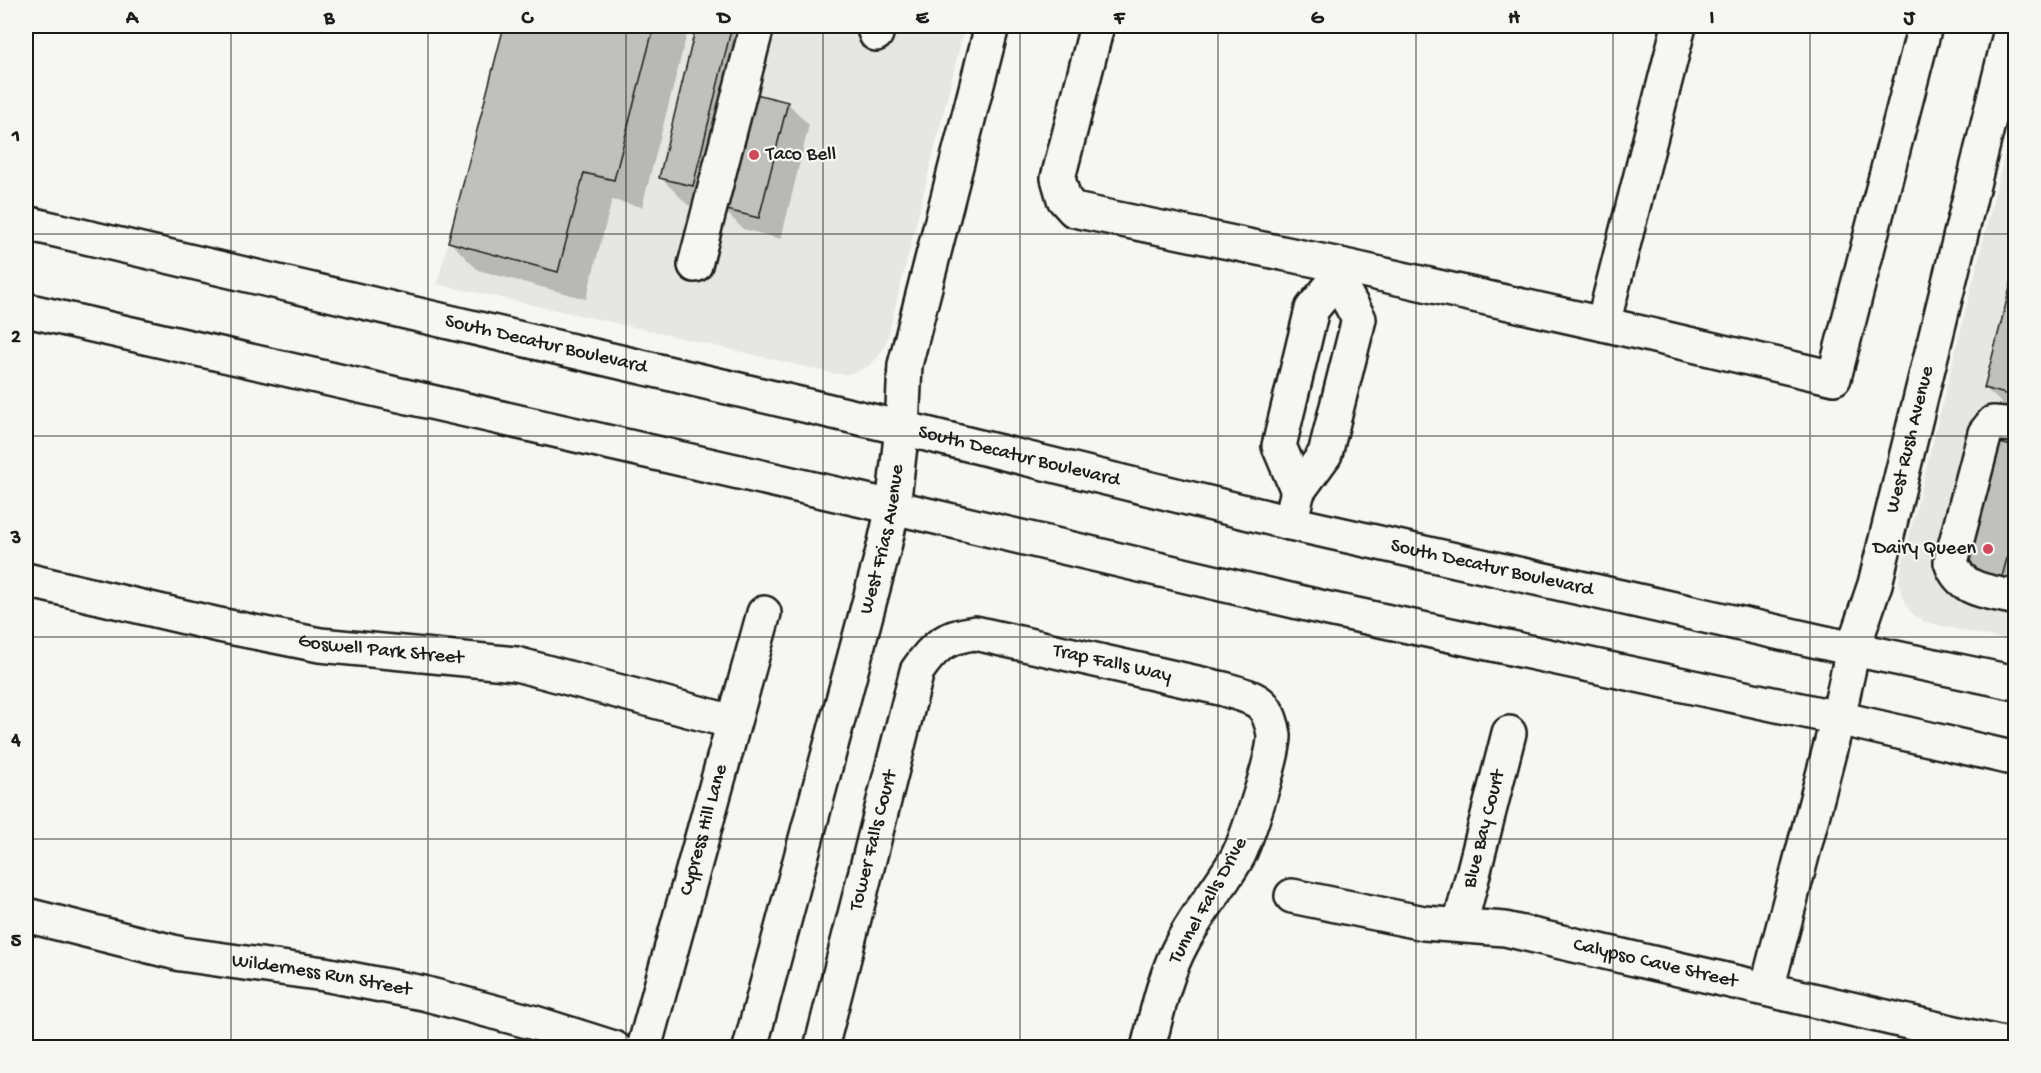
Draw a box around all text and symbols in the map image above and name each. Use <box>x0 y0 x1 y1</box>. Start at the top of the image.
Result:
text: A <box>125 8 140 31</box>
text: B <box>323 8 335 31</box>
text: C <box>521 8 535 31</box>
text: D <box>715 8 731 31</box>
text: E <box>916 8 930 31</box>
text: F <box>1113 8 1126 31</box>
text: G <box>1311 8 1325 31</box>
text: H <box>1508 8 1520 31</box>
text: I <box>1710 8 1715 31</box>
text: J <box>1903 8 1916 31</box>
text: 1 <box>11 126 20 149</box>
place label: Taco Bell <box>765 144 836 167</box>
marker: Taco Bell <box>747 148 761 162</box>
street label: South Decatur Boulevard <box>443 310 652 380</box>
text: 2 <box>11 327 21 350</box>
street label: West Rush Avenue <box>1881 363 1940 516</box>
street label: South Decatur Boulevard <box>916 421 1124 493</box>
street label: West Frias Avenue <box>855 463 909 617</box>
text: 3 <box>10 528 21 551</box>
street label: South Decatur Boulevard <box>1388 534 1598 602</box>
place label: Dairy Queen <box>1871 538 1976 561</box>
marker: Dairy Queen <box>1981 542 1995 556</box>
street label: Goswell Park Street <box>296 629 466 671</box>
street label: Trap Falls Way <box>1050 639 1174 688</box>
text: 4 <box>10 730 21 753</box>
street label: Cypress Hill Lane <box>675 761 733 898</box>
street label: Tower Falls Court <box>845 766 903 914</box>
street label: Blue Bay Court <box>1458 766 1511 891</box>
street label: Tunnel Falls Drive <box>1164 833 1254 969</box>
text: 5 <box>11 931 22 954</box>
street label: Calypso Cave Street <box>1571 934 1741 994</box>
street label: Wilderness Run Street <box>230 950 415 1002</box>

